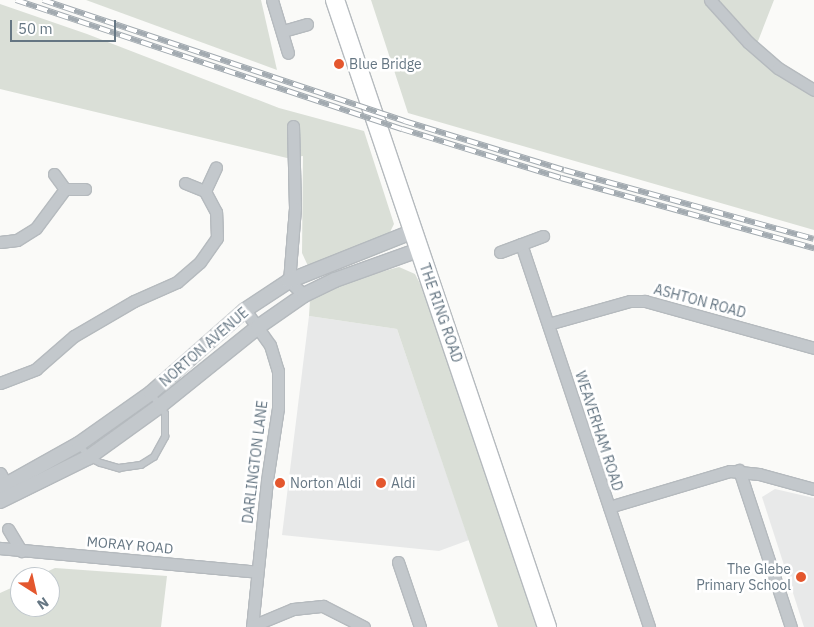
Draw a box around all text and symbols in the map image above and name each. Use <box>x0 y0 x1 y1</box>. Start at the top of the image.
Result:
scale bar <box>12 10 119 42</box>
text: 50 m <box>18 19 53 38</box>
place label: Blue Bridge <box>349 56 422 72</box>
marker: Blue Bridge <box>333 58 345 70</box>
street label: THE RING ROAD <box>416 261 466 365</box>
street label: ASHTON ROAD <box>652 281 748 321</box>
street label: NORTON AVENUE <box>156 304 252 390</box>
street label: WEAVERHAM ROAD <box>572 369 626 493</box>
street label: DARLINGTON LANE <box>239 399 271 525</box>
place label: Norton Aldi <box>290 475 361 491</box>
place label: Aldi <box>391 475 415 491</box>
marker: Norton Aldi <box>274 477 286 489</box>
marker: Aldi <box>375 477 387 489</box>
street label: MORAY ROAD <box>86 533 174 557</box>
place label: The Glebe Primary School <box>696 561 791 594</box>
north arrow <box>10 567 60 617</box>
marker: The Glebe Primary School <box>795 571 807 583</box>
text: N <box>34 593 52 614</box>

